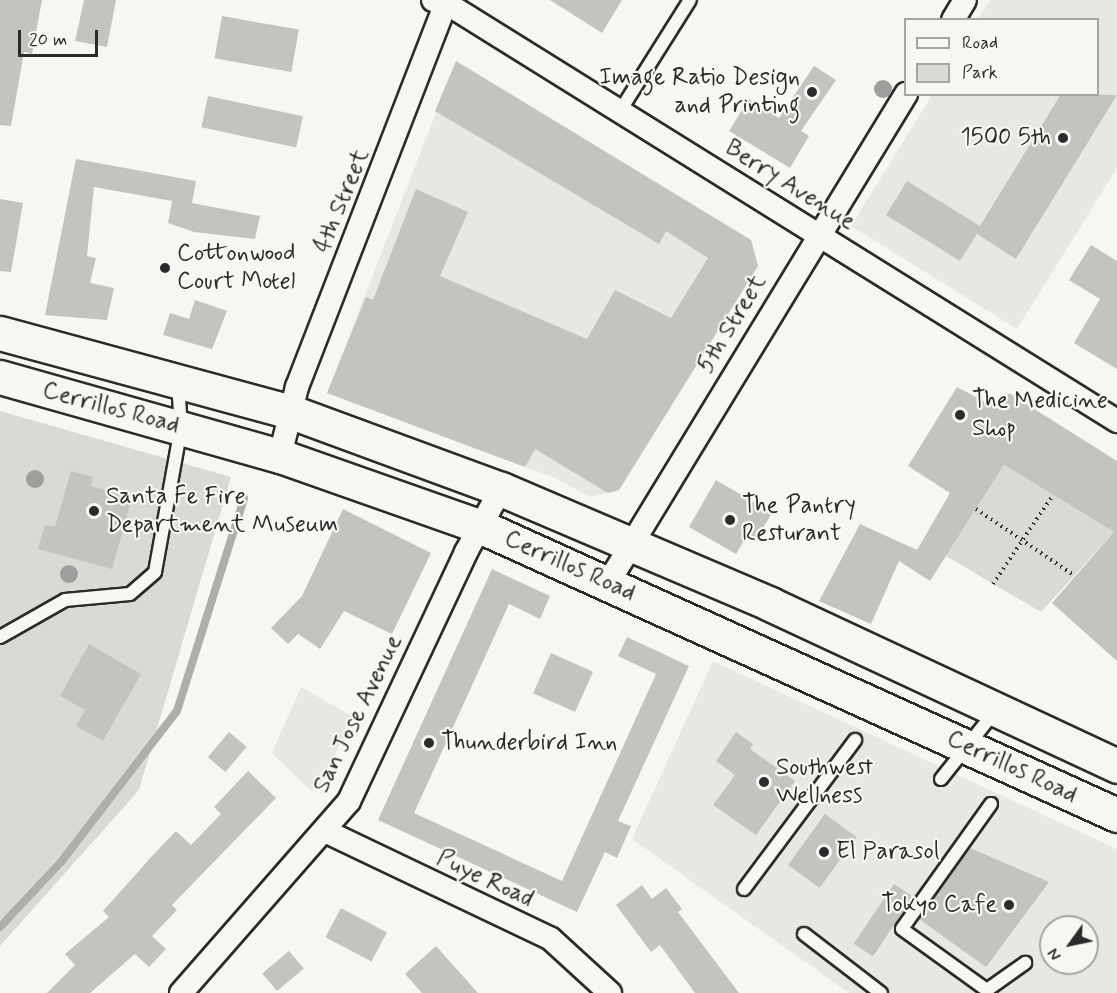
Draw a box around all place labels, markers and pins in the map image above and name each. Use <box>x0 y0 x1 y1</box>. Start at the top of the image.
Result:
place label: Image Ratio Design and Printing <box>602 64 800 120</box>
marker: Image Ratio Design and Printing <box>805 85 819 99</box>
place label: 1500 5th <box>959 124 1051 152</box>
marker: 1500 5th <box>1056 131 1070 145</box>
place label: Cottonwood Court Motel <box>177 240 295 296</box>
marker: Cottonwood Court Motel <box>158 261 172 275</box>
place label: The Medicine Shop <box>972 387 1104 443</box>
marker: The Medicine Shop <box>953 408 967 422</box>
place label: Santa Fe Fire Department Museum <box>106 483 345 539</box>
place label: The Pantry Resturant <box>742 492 858 548</box>
marker: Santa Fe Fire Department Museum <box>87 504 101 518</box>
marker: The Pantry Resturant <box>723 513 737 527</box>
place label: Thunderbird Inn <box>441 729 613 757</box>
marker: Thunderbird Inn <box>422 736 436 750</box>
place label: Southwest Wellness <box>776 754 873 810</box>
marker: Southwest Wellness <box>757 775 771 789</box>
place label: El Parasol <box>836 838 934 866</box>
marker: El Parasol <box>817 845 831 859</box>
place label: Tokyo Cafe <box>884 891 997 919</box>
marker: Tokyo Cafe <box>1002 898 1016 912</box>

